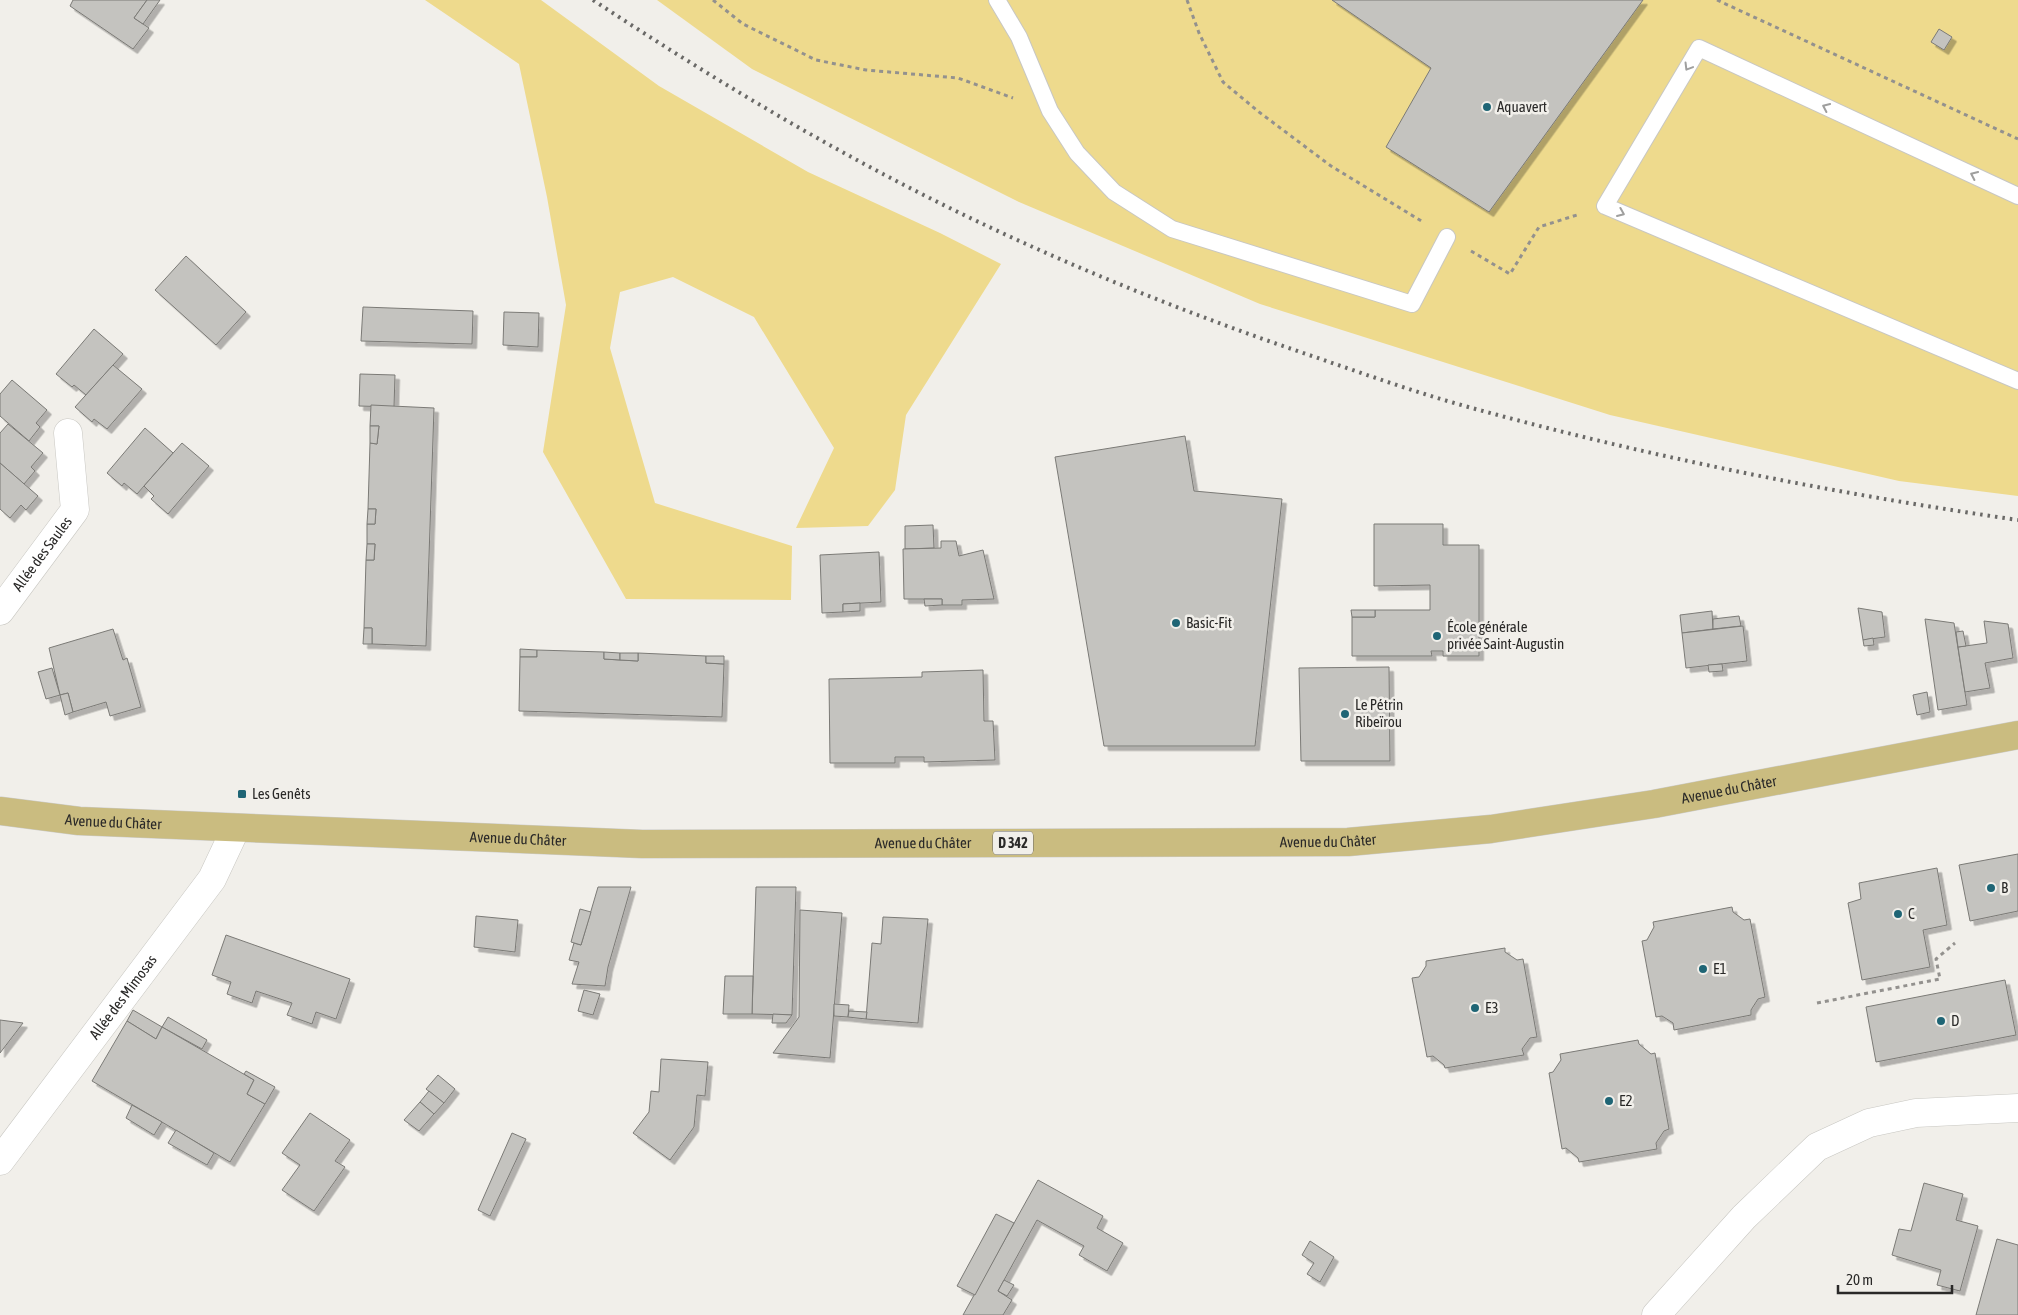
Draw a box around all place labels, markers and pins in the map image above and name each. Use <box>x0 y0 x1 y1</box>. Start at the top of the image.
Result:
place label: Aquavert <box>1497 98 1547 115</box>
marker: Aquavert <box>1481 101 1493 113</box>
place label: Basic-Fit <box>1186 614 1232 631</box>
marker: Basic-Fit <box>1170 617 1182 629</box>
place label: École générale privée Saint-Augustin <box>1447 618 1564 652</box>
marker: École générale privée Saint-Augustin <box>1431 630 1443 642</box>
place label: Le Pétrin Ribeïrou <box>1355 696 1403 730</box>
marker: Le Pétrin Ribeïrou <box>1339 708 1351 720</box>
place label: Les Genêts <box>252 785 310 802</box>
marker: Les Genêts <box>236 788 248 800</box>
place label: B <box>2001 879 2008 896</box>
marker: B <box>1985 882 1997 894</box>
place label: C <box>1908 905 1915 922</box>
marker: C <box>1892 908 1904 920</box>
place label: E1 <box>1713 960 1726 977</box>
marker: E1 <box>1697 963 1709 975</box>
place label: E3 <box>1485 999 1498 1016</box>
marker: E3 <box>1469 1002 1481 1014</box>
place label: D <box>1951 1012 1959 1029</box>
marker: D <box>1935 1015 1947 1027</box>
place label: E2 <box>1619 1092 1632 1109</box>
marker: E2 <box>1603 1095 1615 1107</box>

